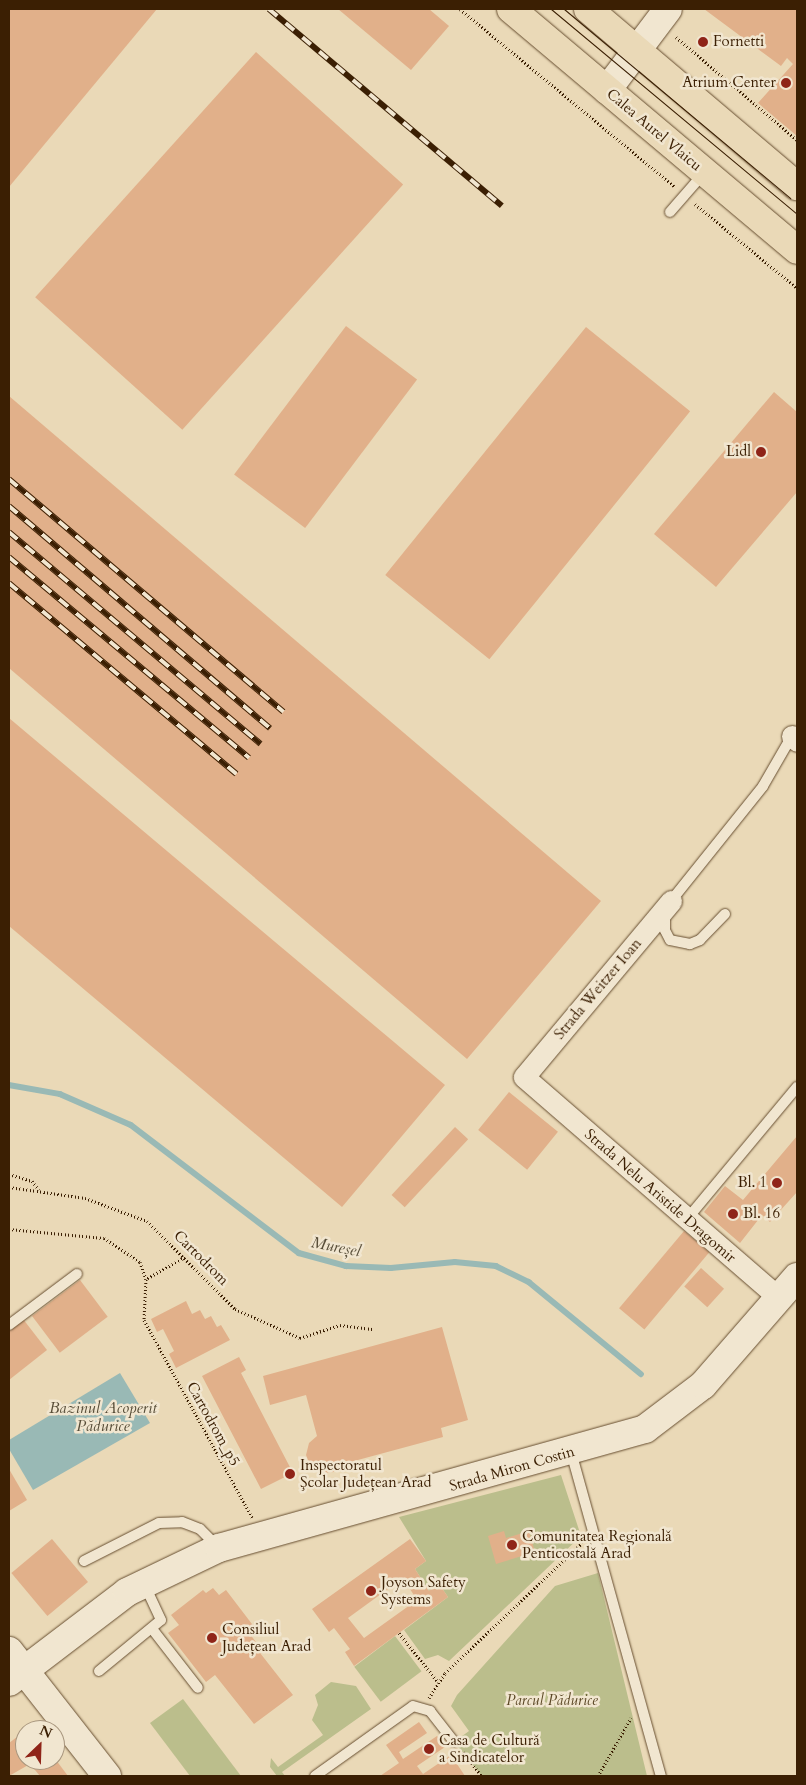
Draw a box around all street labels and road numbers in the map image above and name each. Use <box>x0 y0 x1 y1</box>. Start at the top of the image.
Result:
street label: Calea Aurel Vlaicu <box>603 85 705 175</box>
street label: Strada Weitzer Ioan <box>551 935 645 1043</box>
street label: Strada Nelu Aristide Dragomir <box>581 1125 739 1267</box>
street label: Cartodrom <box>170 1227 232 1289</box>
street label: Cartodrom_p5 <box>182 1379 244 1469</box>
street label: Strada Miron Costin <box>447 1443 577 1495</box>

